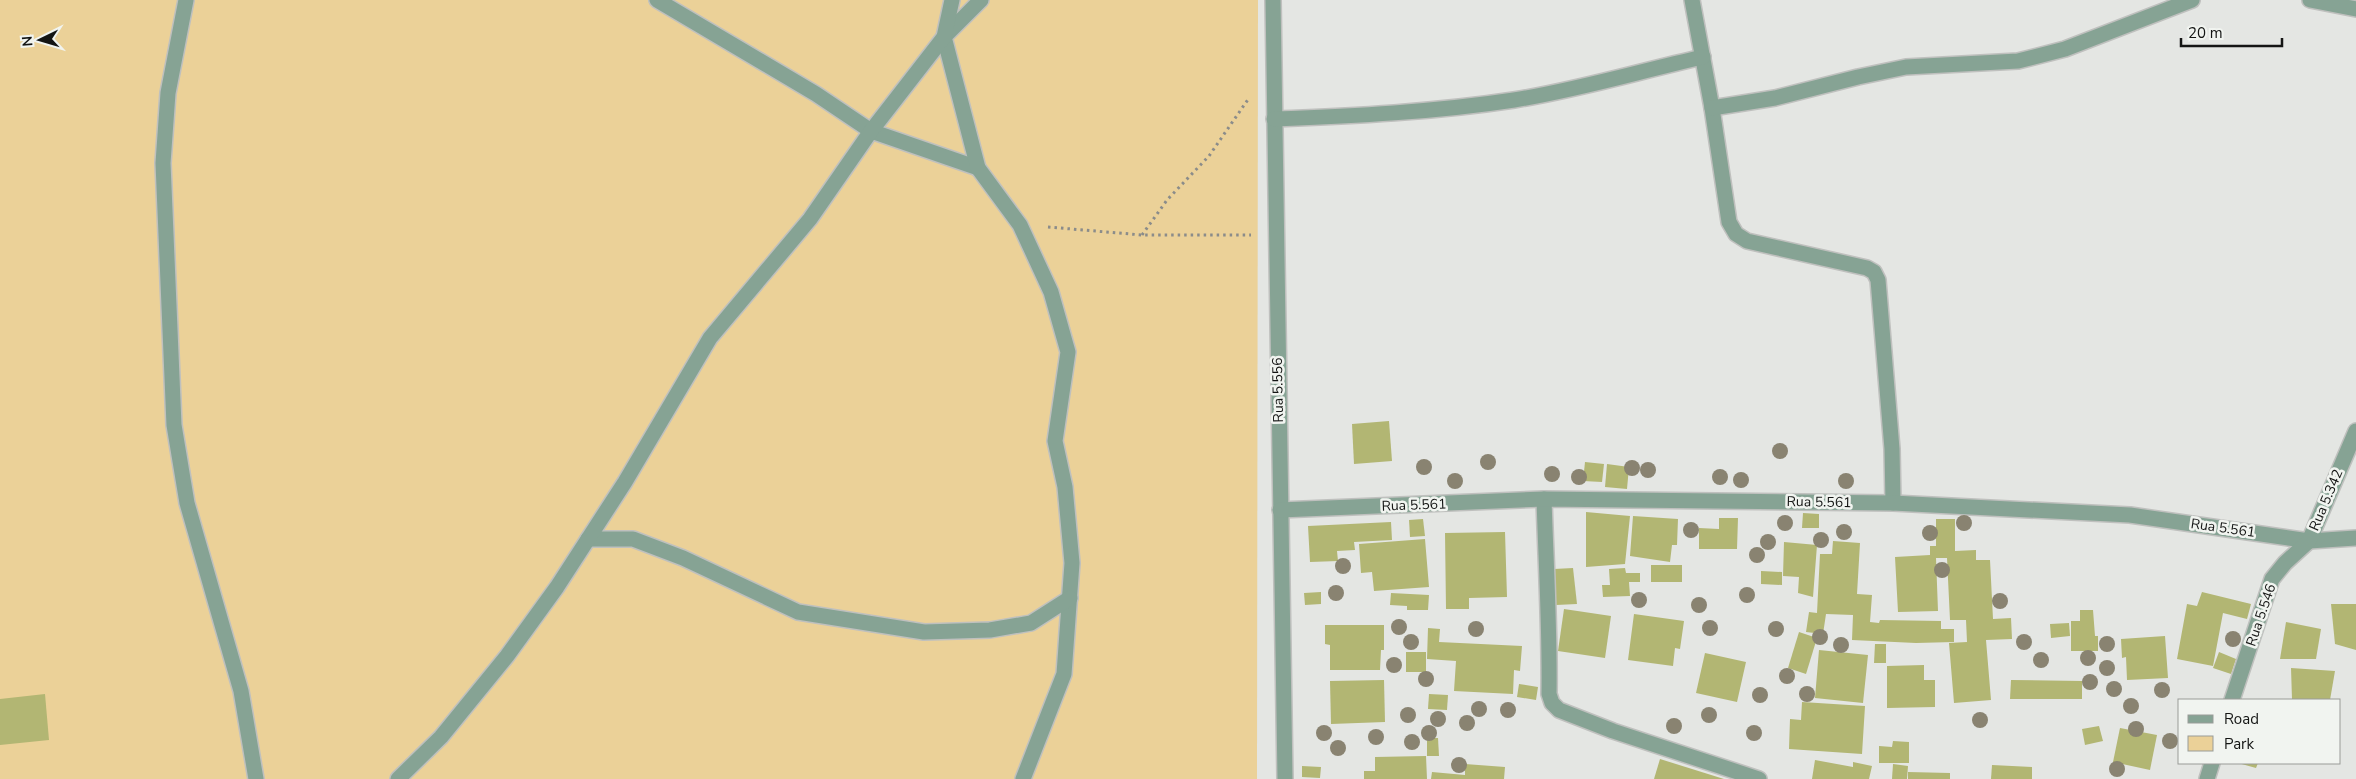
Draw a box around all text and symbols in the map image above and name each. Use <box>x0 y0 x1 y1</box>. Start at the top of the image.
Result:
north arrow <box>15 15 65 65</box>
scale bar <box>2181 15 2282 47</box>
text: 20 m <box>2188 23 2223 43</box>
text: N <box>18 35 37 47</box>
street label: Rua 5.556 <box>1268 357 1288 423</box>
street label: Rua 5.342 <box>2305 466 2347 534</box>
street label: Rua 5.561 <box>1786 492 1852 512</box>
street label: Rua 5.561 <box>1381 494 1447 516</box>
street label: Rua 5.561 <box>2189 514 2257 542</box>
street label: Rua 5.546 <box>2241 581 2281 649</box>
legend <box>2178 699 2341 764</box>
text: Road <box>2224 709 2259 729</box>
text: Park <box>2224 734 2254 754</box>

